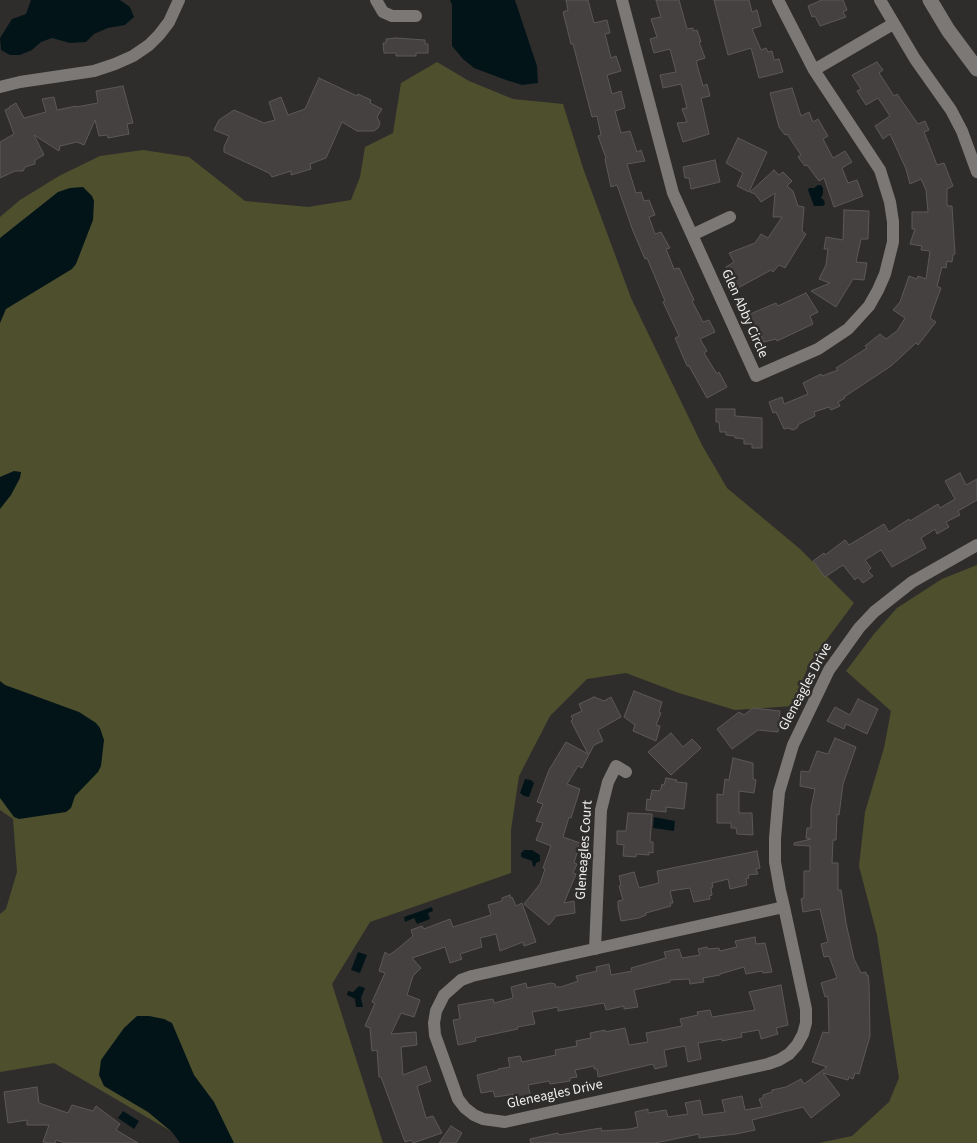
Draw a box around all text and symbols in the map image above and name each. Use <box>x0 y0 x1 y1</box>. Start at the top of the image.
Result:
street label: Glen Abby Circle <box>717 267 771 361</box>
street label: Gleneagles Drive <box>776 640 836 734</box>
street label: Gleneagles Court <box>573 800 597 900</box>
street label: Gleneagles Drive <box>506 1077 604 1113</box>

